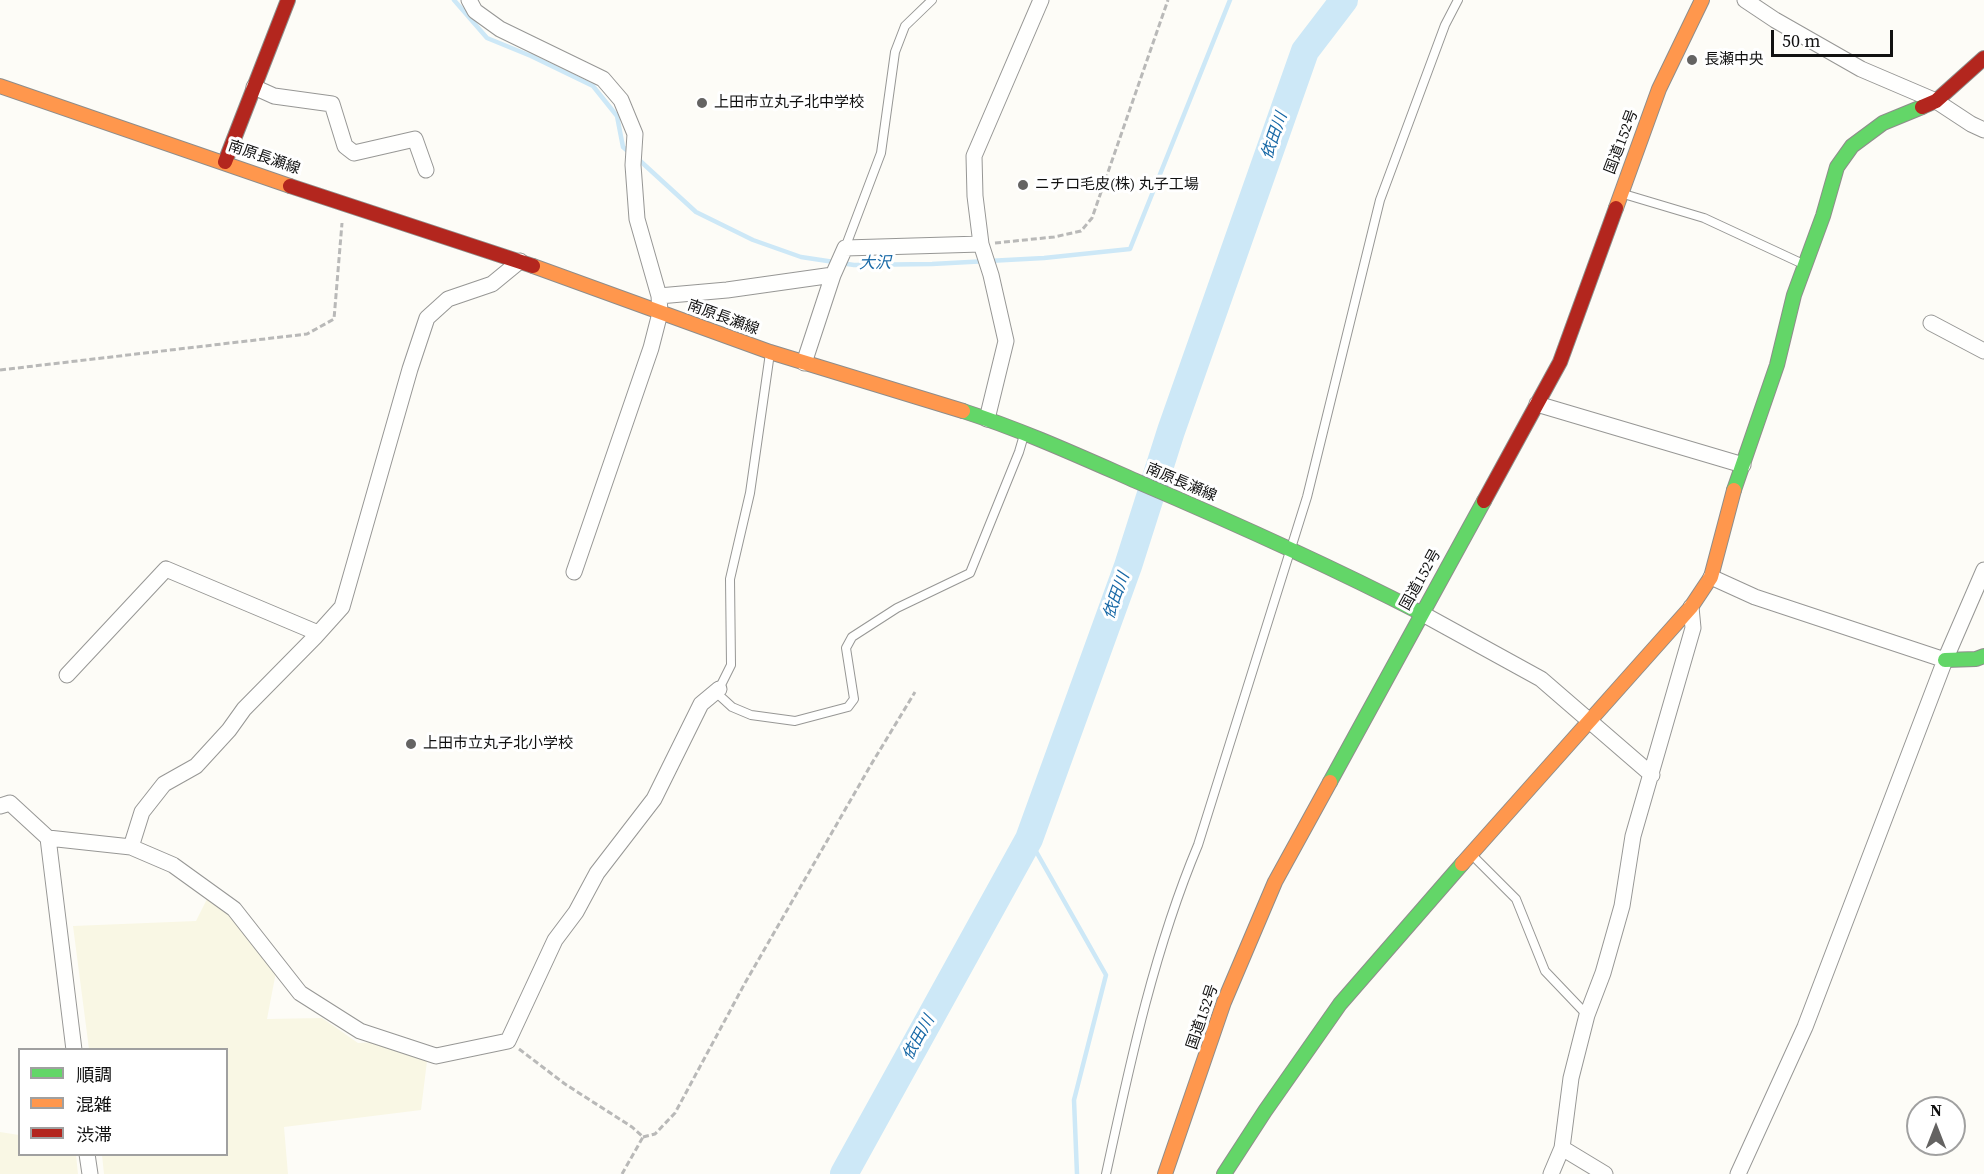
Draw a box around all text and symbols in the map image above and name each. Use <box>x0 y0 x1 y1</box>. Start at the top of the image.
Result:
scale bar <box>1774 18 1896 56</box>
text: 50 m <box>1782 28 1820 53</box>
place label: 長瀬中央 <box>1704 51 1764 69</box>
marker: 長瀬中央 <box>1685 53 1699 67</box>
place label: 上田市立丸子北中学校 <box>714 94 864 112</box>
marker: 上田市立丸子北中学校 <box>695 96 709 110</box>
street label: 国道152号 <box>1602 107 1642 177</box>
water label: 依田川 <box>1258 110 1292 162</box>
street label: 南原長瀬線 <box>226 137 302 179</box>
place label: ニチロ毛皮(株) 丸子工場 <box>1035 176 1199 194</box>
marker: ニチロ毛皮(株) 丸子工場 <box>1016 178 1030 192</box>
water label: 大沢 <box>859 254 891 274</box>
street label: 南原長瀬線 <box>685 297 761 339</box>
street label: 南原長瀬線 <box>1143 460 1219 506</box>
street label: 国道152号 <box>1397 546 1445 614</box>
water label: 依田川 <box>1100 570 1134 622</box>
place label: 上田市立丸子北小学校 <box>423 735 573 753</box>
marker: 上田市立丸子北小学校 <box>404 737 418 751</box>
street label: 国道152号 <box>1184 982 1222 1052</box>
water label: 依田川 <box>899 1012 939 1064</box>
legend <box>18 1048 228 1156</box>
text: 順調 <box>76 1062 112 1087</box>
text: 混雑 <box>76 1092 112 1117</box>
north arrow <box>1906 1096 1966 1156</box>
text: N <box>1930 1099 1942 1121</box>
text: 渋滞 <box>76 1122 112 1147</box>

